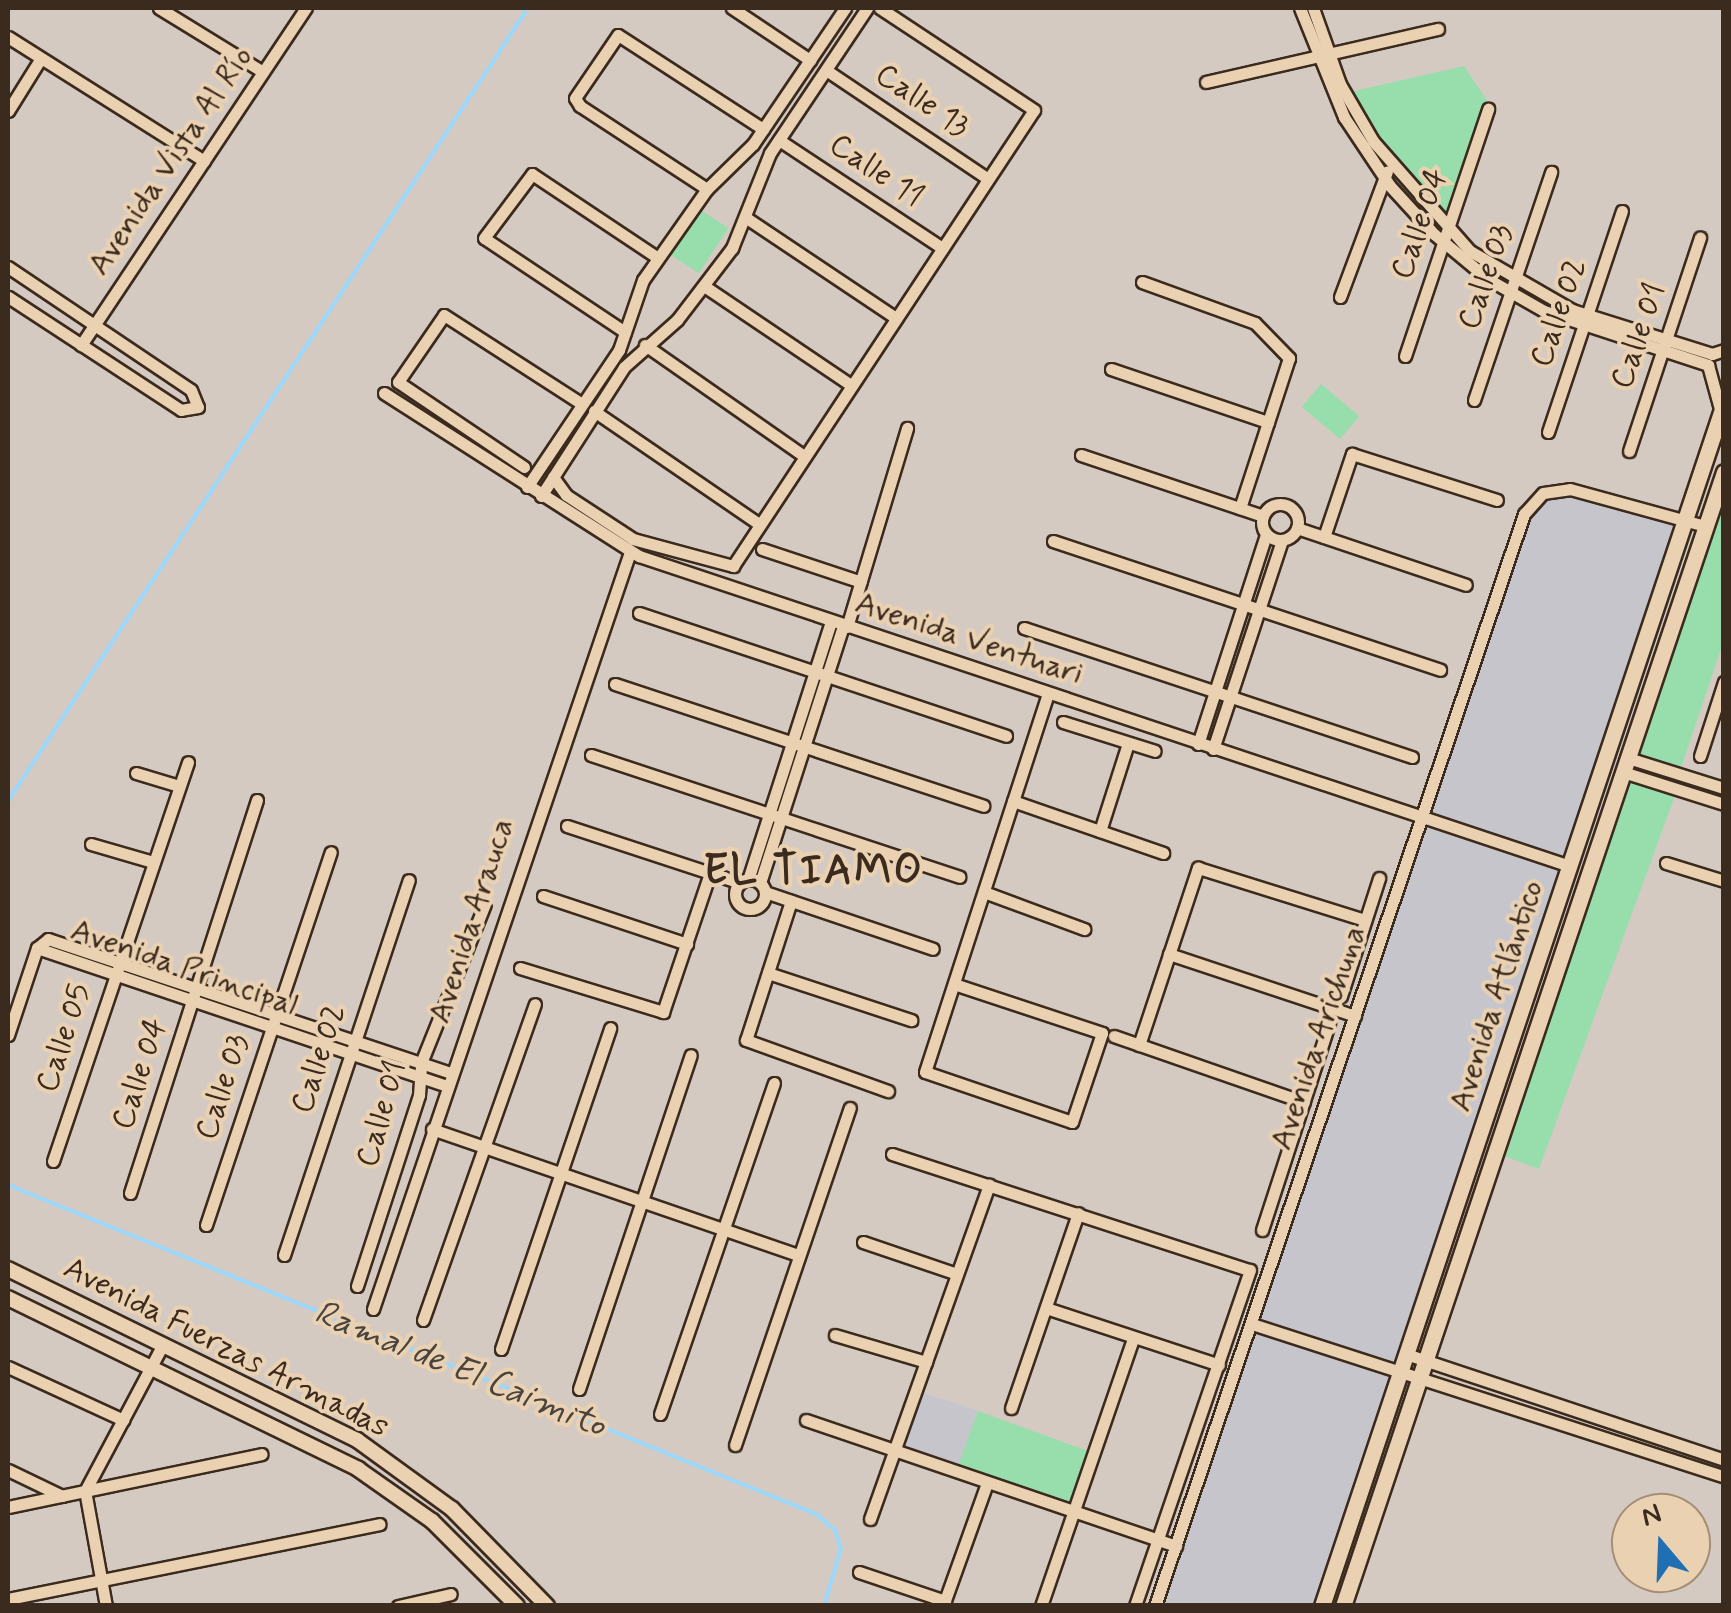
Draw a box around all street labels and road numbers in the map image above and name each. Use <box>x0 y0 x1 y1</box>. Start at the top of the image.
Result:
street label: Avenida Vista Al Río <box>80 39 262 283</box>
street label: Calle 13 <box>868 56 976 146</box>
street label: Calle 11 <box>822 126 930 216</box>
street label: Calle 04 <box>1383 163 1457 285</box>
street label: Calle 03 <box>1450 219 1522 335</box>
street label: Calle 02 <box>1523 254 1595 372</box>
street label: Calle 01 <box>1603 278 1675 394</box>
street label: Avenida Ventuari <box>851 584 1087 694</box>
street label: Avenida Arauca <box>421 813 523 1029</box>
street label: Avenida Atlántico <box>1441 875 1553 1117</box>
street label: Avenida Principal <box>65 911 303 1025</box>
street label: Avenida Arichuna <box>1263 921 1375 1155</box>
street label: Calle 05 <box>28 979 100 1097</box>
street label: Calle 02 <box>283 1000 355 1118</box>
street label: Calle 04 <box>104 1013 176 1135</box>
street label: Calle 03 <box>188 1029 258 1145</box>
street label: Calle 01 <box>349 1056 415 1172</box>
street label: Avenida Fuerzas Armadas <box>55 1248 397 1448</box>

